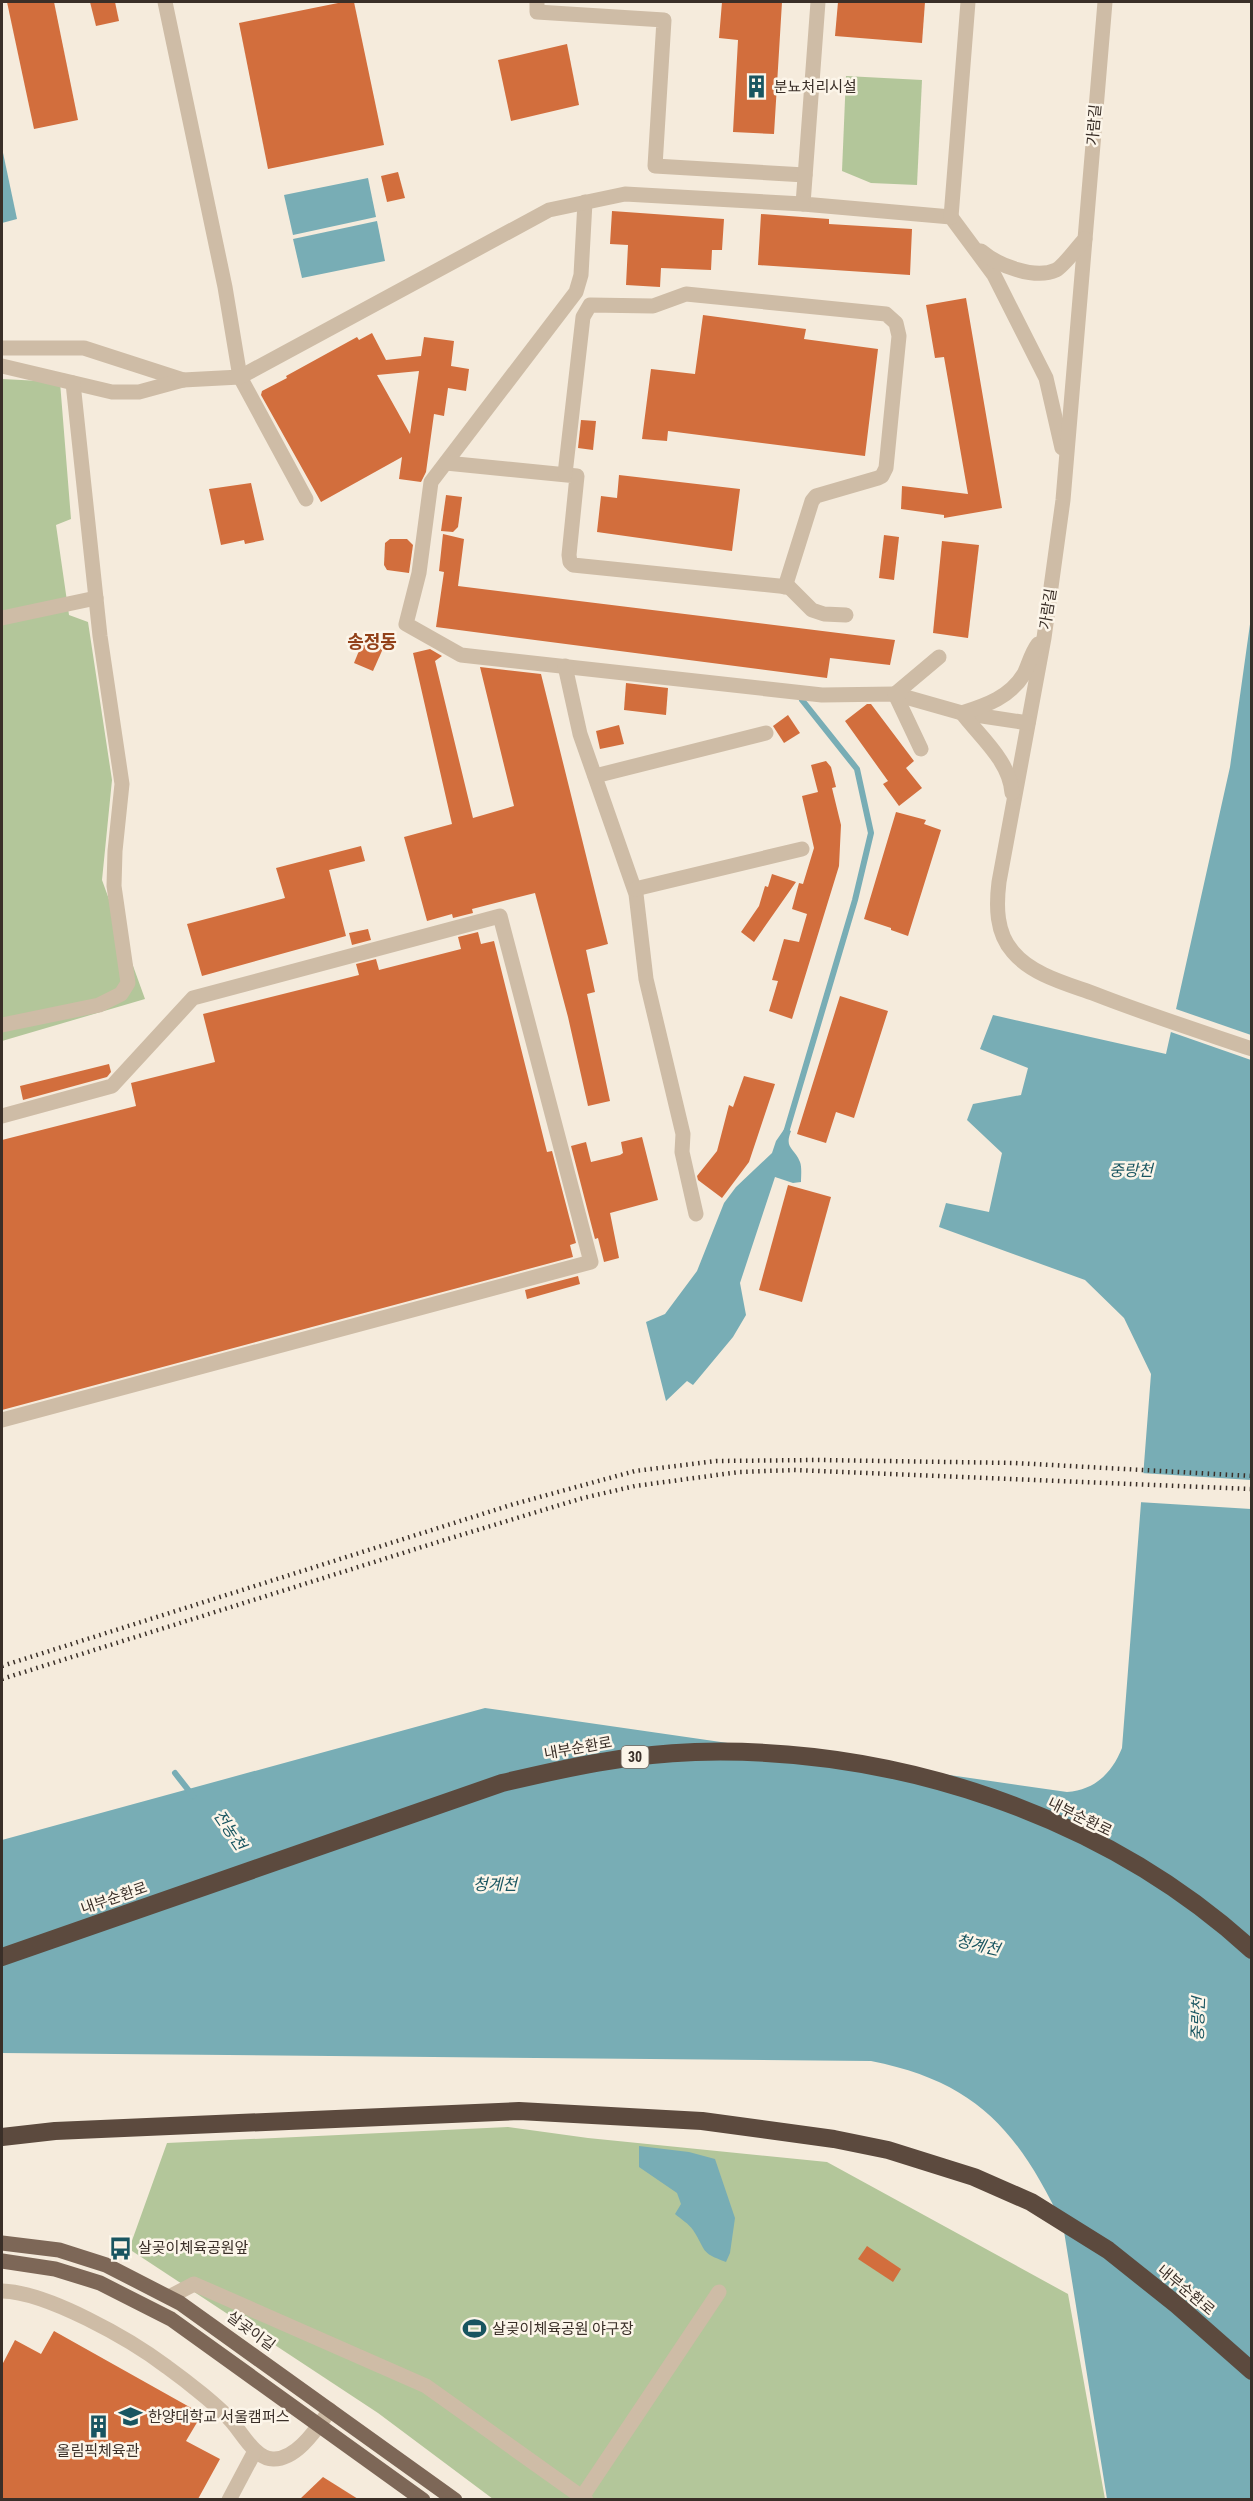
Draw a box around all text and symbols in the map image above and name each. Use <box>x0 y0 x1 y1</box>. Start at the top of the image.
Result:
building icon: 분뇨처리시설 <box>743 74 769 100</box>
place label: 분뇨처리시설 <box>774 78 857 96</box>
street label: 가람길 <box>1083 104 1105 146</box>
street label: 가람길 <box>1036 587 1060 631</box>
district label: 송정동 <box>347 631 397 652</box>
water label: 중랑천 <box>1109 1161 1155 1180</box>
street label: 내부순환로 <box>542 1733 614 1763</box>
road number: 30 <box>622 1746 648 1768</box>
street label: 내부순환로 <box>1045 1794 1115 1840</box>
water label: 전농천 <box>210 1806 251 1856</box>
water label: 청계천 <box>473 1875 519 1894</box>
street label: 내부순환로 <box>78 1878 150 1918</box>
water label: 청계천 <box>954 1931 1004 1960</box>
water label: 중랑천 <box>1188 1994 1208 2041</box>
bus stop icon: 살곶이체육공원앞 <box>107 2235 133 2261</box>
place label: 살곶이체육공원앞 <box>138 2239 249 2257</box>
street label: 내부순환로 <box>1154 2261 1218 2319</box>
street label: 살곶이길 <box>223 2307 279 2355</box>
sports icon: 살곶이체육공원 야구장 <box>461 2316 487 2342</box>
place label: 살곶이체육공원 야구장 <box>492 2320 634 2338</box>
school or university icon: 한양대학교 서울캠퍼스 <box>117 2404 143 2430</box>
place label: 한양대학교 서울캠퍼스 <box>148 2408 290 2426</box>
building icon: 올림픽체육관 <box>85 2414 111 2440</box>
place label: 올림픽체육관 <box>57 2442 140 2460</box>

